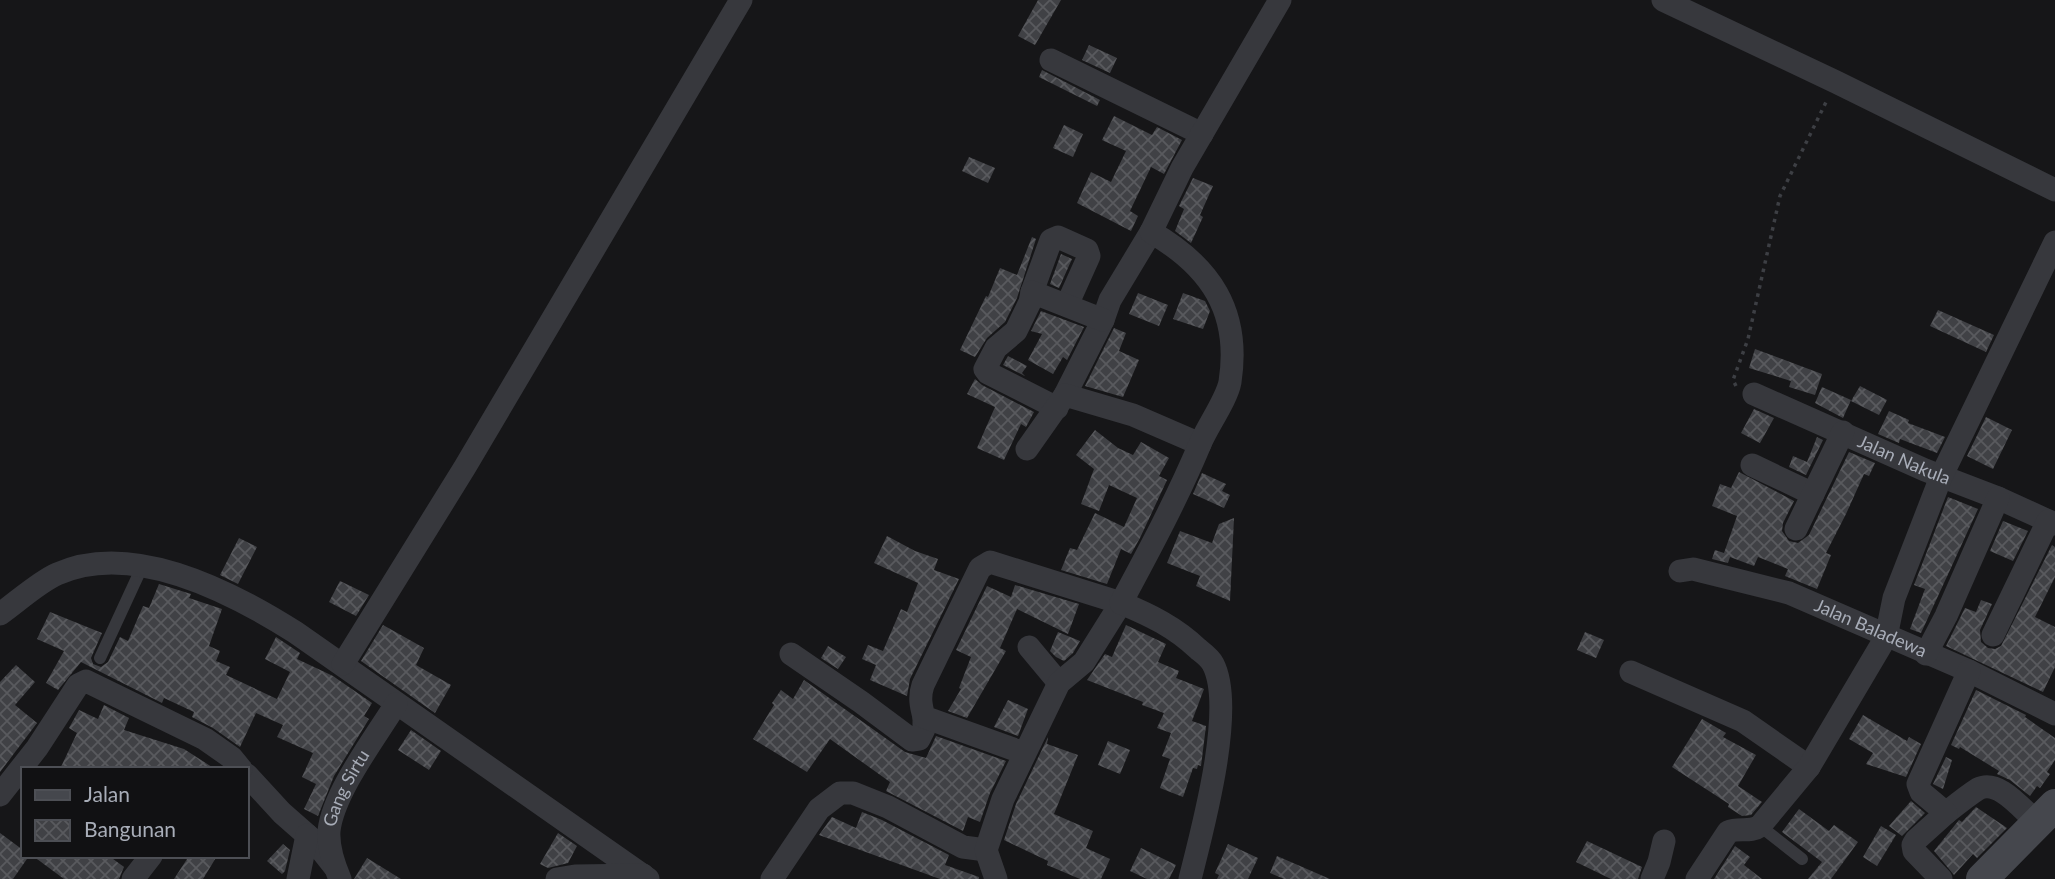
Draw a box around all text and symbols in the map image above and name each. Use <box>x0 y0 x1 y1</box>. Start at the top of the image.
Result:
street label: Jalan Nakula <box>1855 430 1954 489</box>
street label: Jalan Baladewa <box>1811 593 1930 661</box>
street label: Gang Sirtu <box>318 745 374 829</box>
legend <box>21 767 248 858</box>
text: Jalan <box>84 781 130 806</box>
text: Bangunan <box>84 816 176 841</box>

